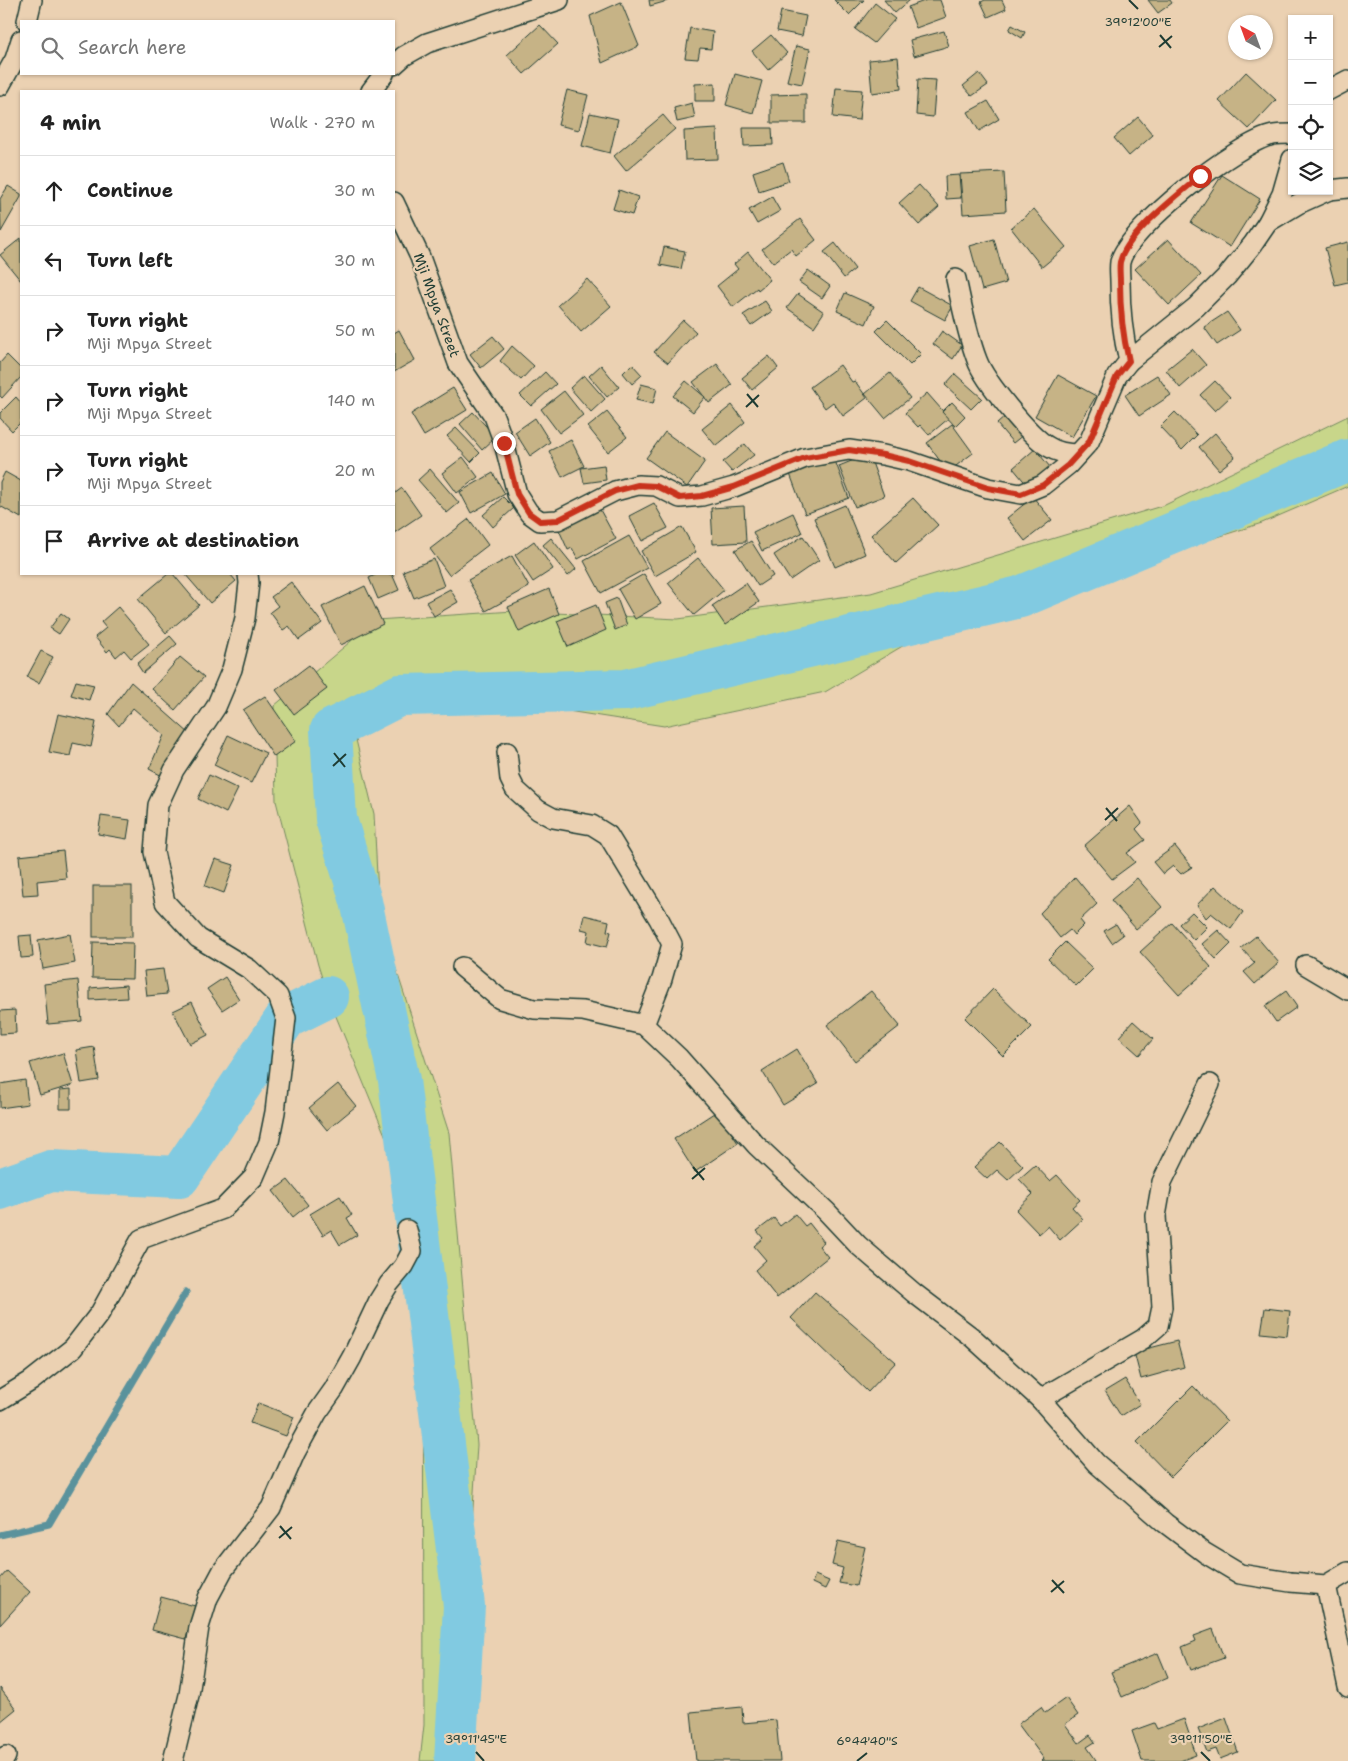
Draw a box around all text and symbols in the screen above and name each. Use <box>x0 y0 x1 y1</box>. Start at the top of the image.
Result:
text: 39°12'00"E <box>1105 14 1171 30</box>
north arrow <box>1228 15 1273 60</box>
map controls <box>1288 15 1333 195</box>
button: + <box>1288 15 1333 60</box>
search box <box>20 20 395 75</box>
icon: search <box>38 34 66 62</box>
text: Search here <box>78 35 187 60</box>
button: − <box>1288 60 1333 105</box>
button: locate <box>1288 105 1333 150</box>
text: 4 min <box>40 109 101 137</box>
text: Walk · 270 m <box>270 112 375 133</box>
button: layers <box>1288 150 1333 195</box>
route start <box>1189 165 1212 188</box>
icon: ahead <box>40 177 68 205</box>
text: Continue <box>87 178 173 203</box>
text: 30 m <box>334 180 375 201</box>
icon: left <box>40 247 68 275</box>
text: Turn left <box>87 248 173 273</box>
text: 30 m <box>334 250 375 271</box>
street label: Mji Mpya Street <box>410 250 464 360</box>
text: Turn right <box>87 308 188 333</box>
icon: right <box>40 317 68 345</box>
text: 50 m <box>335 320 375 341</box>
text: Mji Mpya Street <box>87 333 212 354</box>
text: Turn right <box>87 378 188 403</box>
icon: right <box>40 387 68 415</box>
text: 140 m <box>328 390 375 411</box>
text: Mji Mpya Street <box>87 403 212 424</box>
route end <box>493 432 516 455</box>
text: Turn right <box>87 448 188 473</box>
icon: right <box>40 457 68 485</box>
text: 20 m <box>334 460 375 481</box>
text: Mji Mpya Street <box>87 473 212 494</box>
icon: arrive <box>40 527 68 555</box>
text: Arrive at destination <box>87 528 299 553</box>
text: 39°11'45"E <box>445 1731 507 1747</box>
text: 39°11'50"E <box>1169 1731 1233 1747</box>
text: 6°44'40"S <box>836 1733 898 1749</box>

